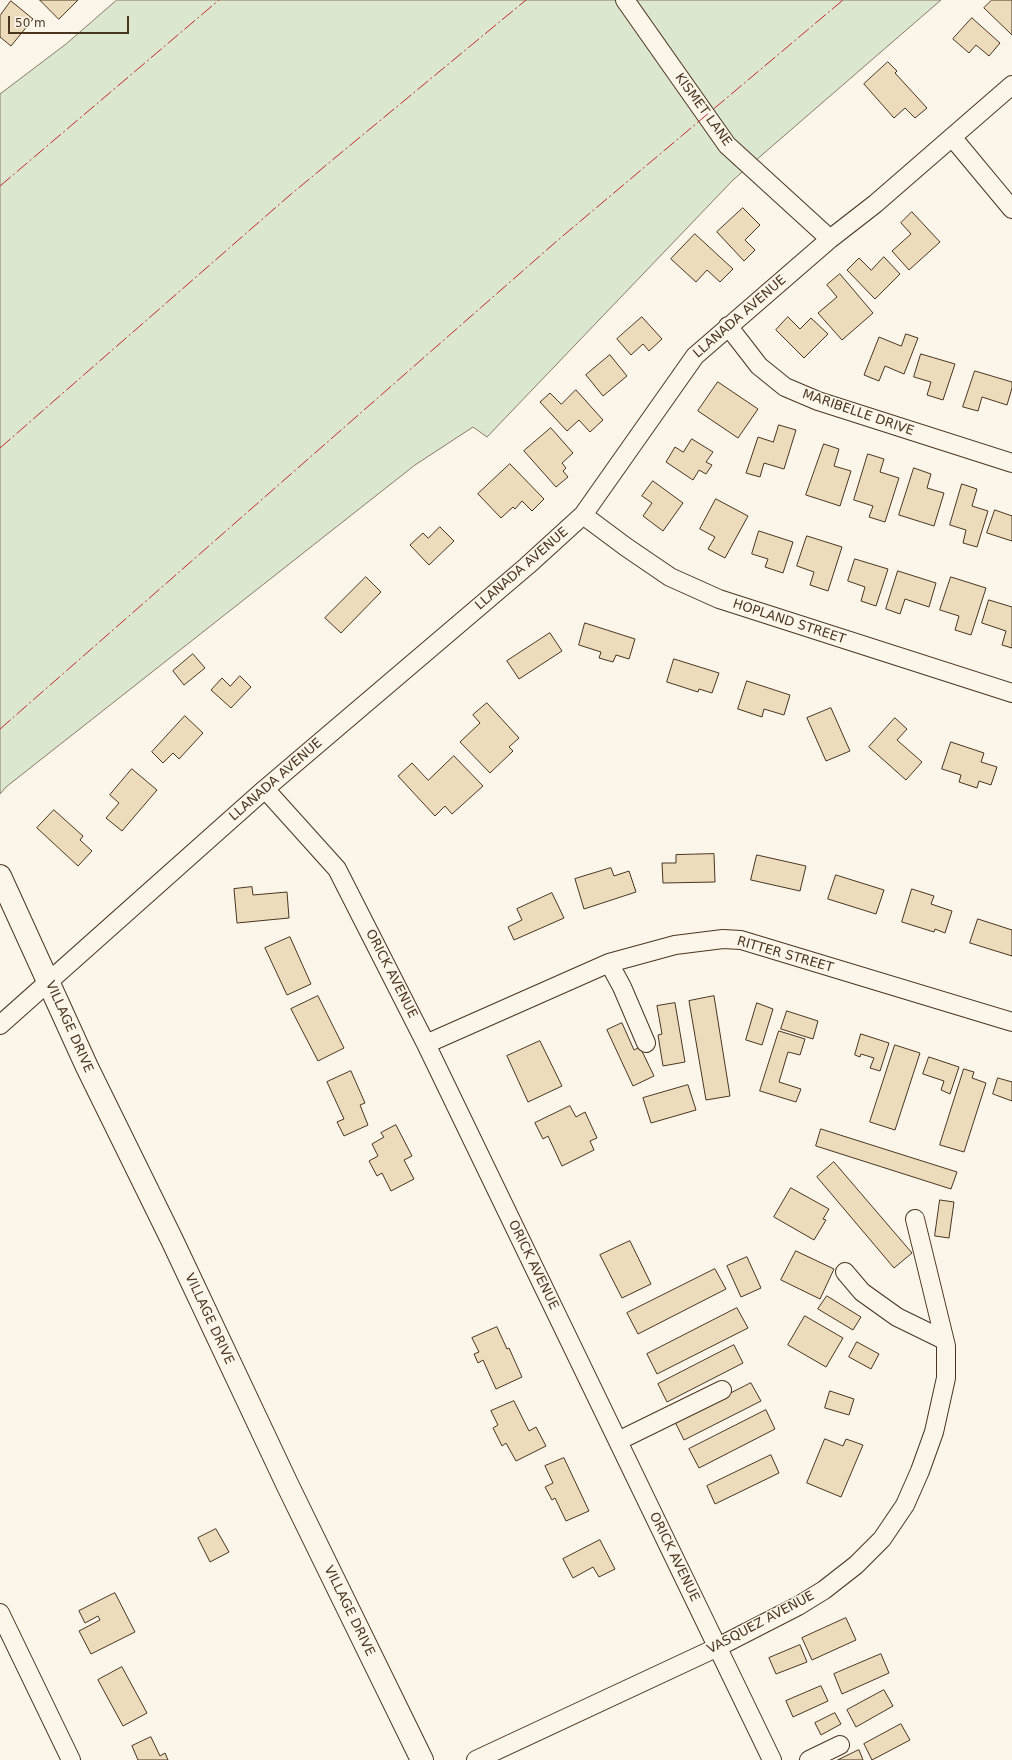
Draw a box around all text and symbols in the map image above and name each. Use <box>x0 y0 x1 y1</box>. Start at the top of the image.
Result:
scale bar <box>10 8 131 34</box>
text: 50 m <box>15 16 46 30</box>
street label: KISMET LANE <box>671 70 735 150</box>
street label: LLANADA AVENUE <box>690 272 790 362</box>
street label: MARIBELLE DRIVE <box>800 387 916 439</box>
street label: LLANADA AVENUE <box>472 524 572 614</box>
street label: HOPLAND STREET <box>731 596 847 648</box>
street label: LLANADA AVENUE <box>226 735 326 825</box>
street label: ORICK AVENUE <box>362 927 420 1021</box>
street label: RITTER STREET <box>735 934 835 976</box>
street label: VILLAGE DRIVE <box>42 979 96 1075</box>
street label: ORICK AVENUE <box>505 1218 561 1312</box>
street label: VILLAGE DRIVE <box>181 1271 237 1367</box>
street label: ORICK AVENUE <box>646 1510 702 1604</box>
street label: VILLAGE DRIVE <box>320 1563 378 1659</box>
street label: VASQUEZ AVENUE <box>705 1588 817 1658</box>

